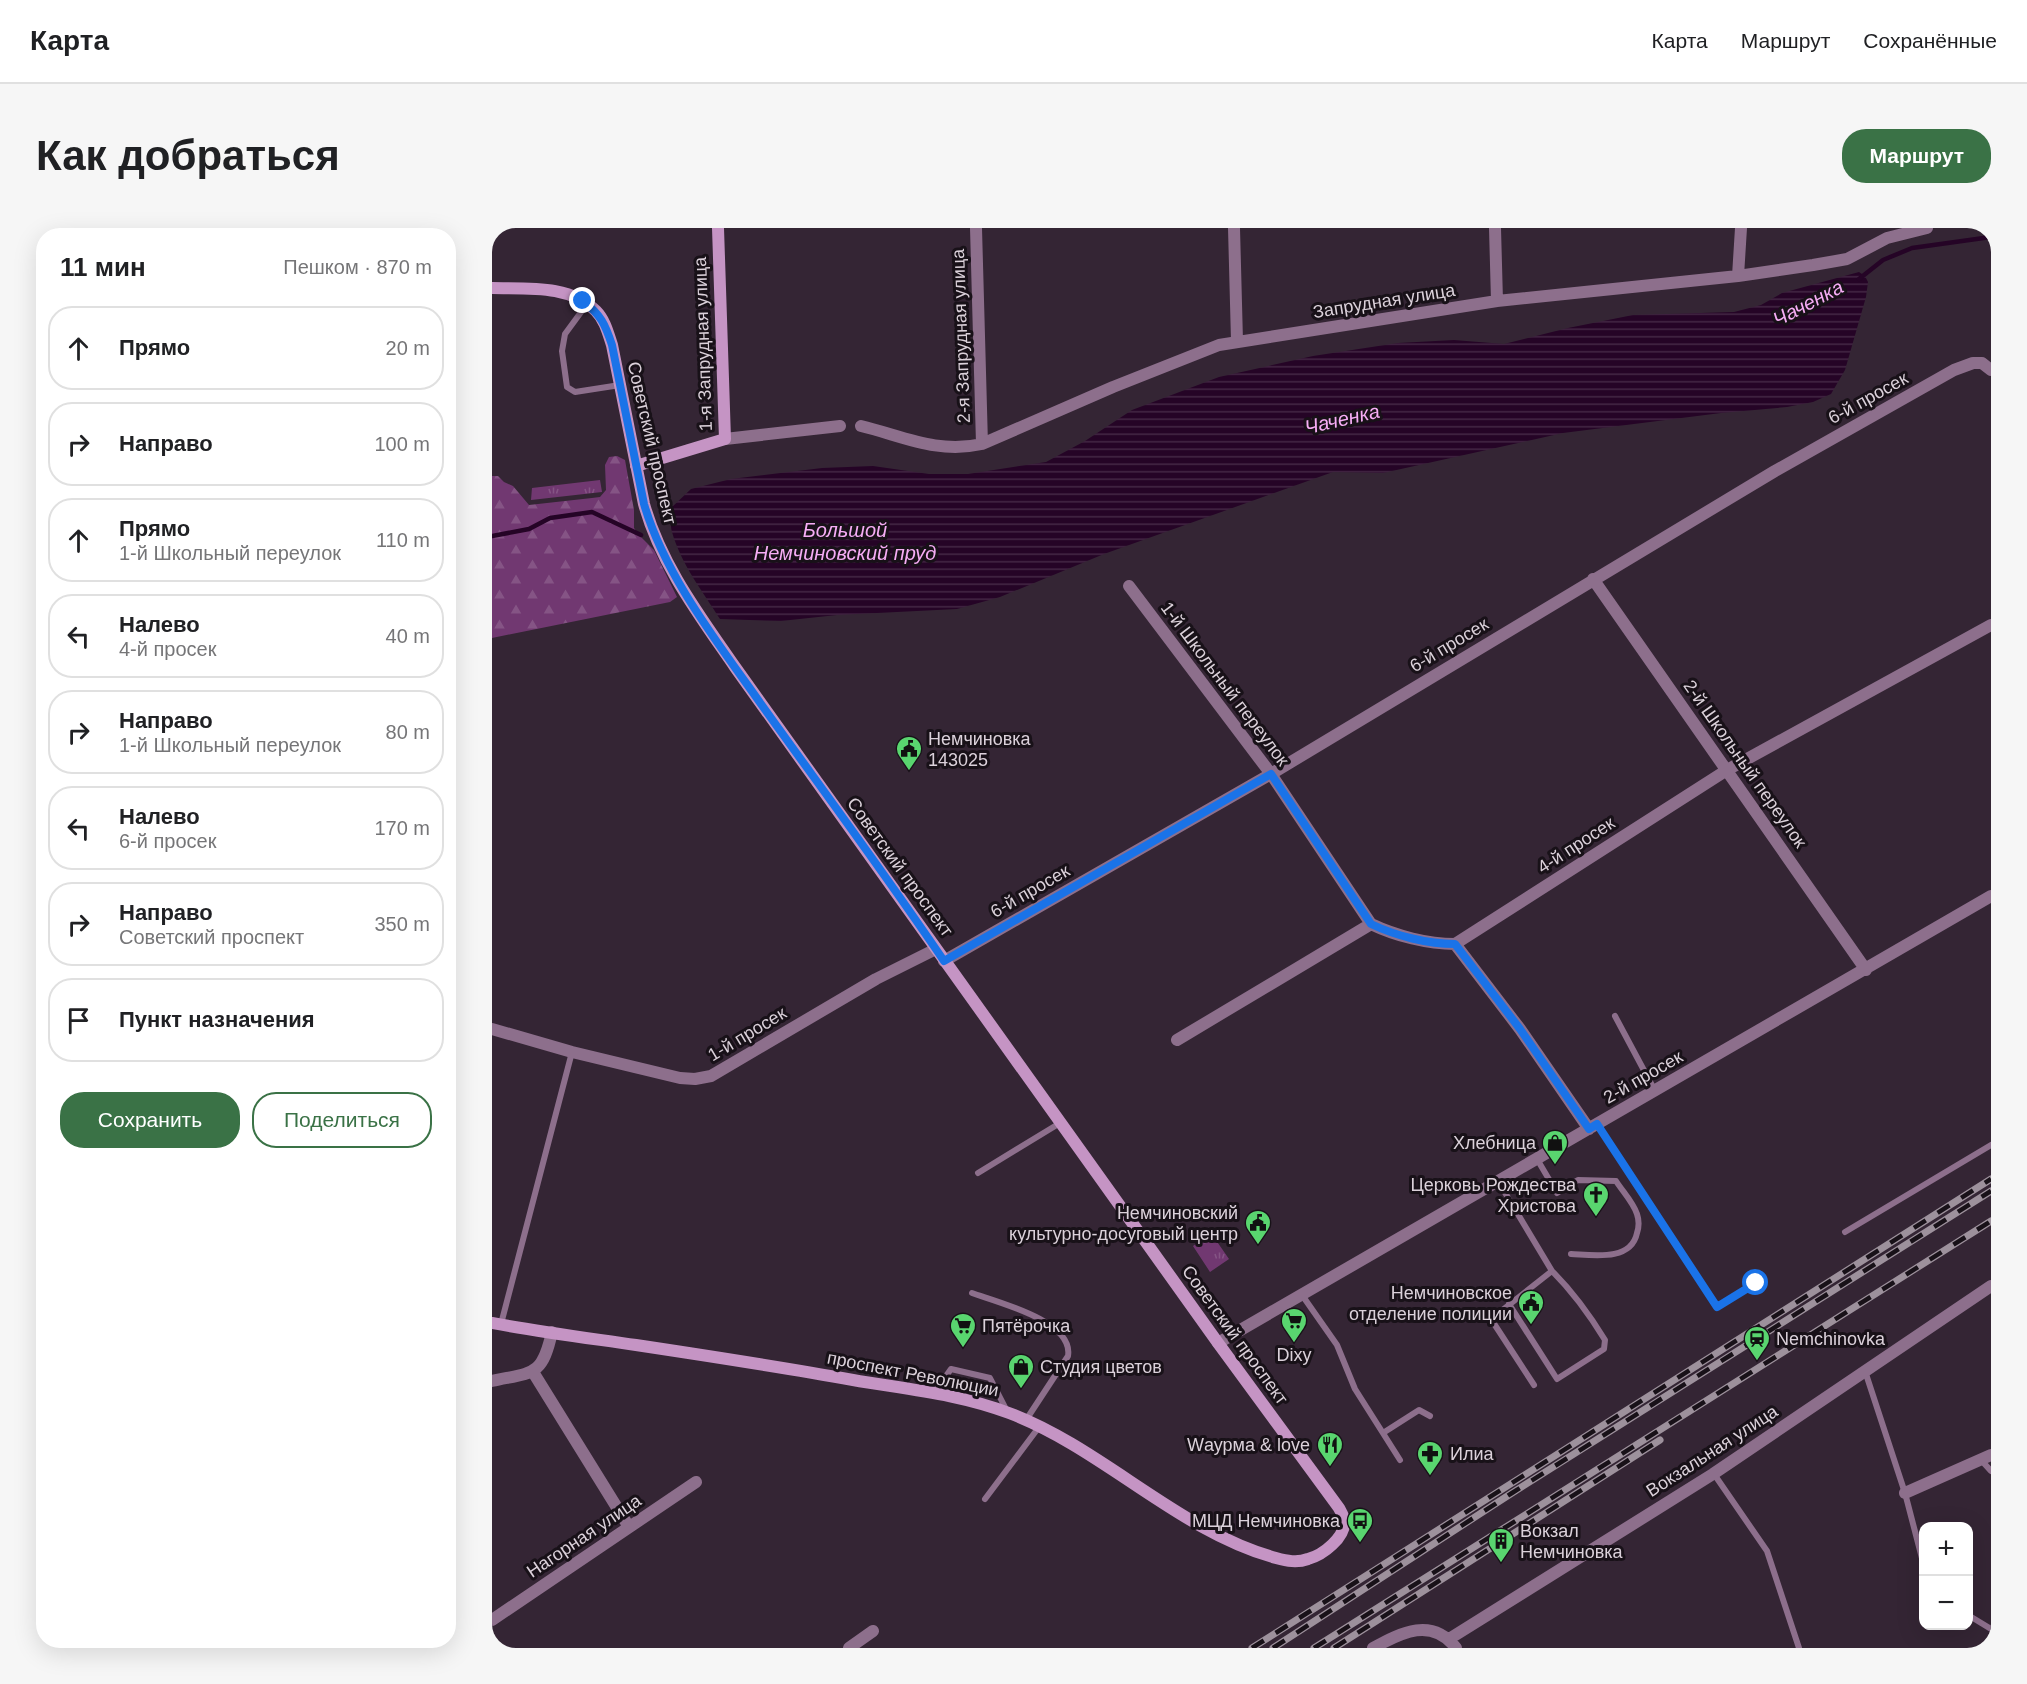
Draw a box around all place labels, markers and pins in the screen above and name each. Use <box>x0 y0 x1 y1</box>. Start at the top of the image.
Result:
place label: Немчиновка 143025 <box>928 729 1032 770</box>
public building icon: Немчиновка 143025 <box>894 734 924 772</box>
shop icon: Хлебница <box>1540 1128 1570 1166</box>
place label: Хлебница <box>1453 1133 1537 1153</box>
place label: Церковь Рождества Христова <box>1410 1175 1577 1216</box>
church icon: Церковь Рождества Христова <box>1581 1180 1611 1218</box>
place label: Немчиновский культурно-досуговый центр <box>1009 1203 1238 1244</box>
public building icon: Немчиновский культурно-досуговый центр <box>1243 1208 1273 1246</box>
place label: Немчиновское отделение полиции <box>1349 1283 1512 1324</box>
public building icon: Немчиновское отделение полиции <box>1516 1288 1546 1326</box>
supermarket icon: Dixy <box>1279 1306 1309 1344</box>
supermarket icon: Пятёрочка <box>948 1311 978 1349</box>
place label: Пятёрочка <box>982 1316 1071 1336</box>
station icon: Nemchinovka <box>1742 1324 1772 1362</box>
place label: Nemchinovka <box>1776 1329 1886 1349</box>
place label: Dixy <box>1277 1345 1312 1365</box>
shop icon: Студия цветов <box>1006 1352 1036 1390</box>
place label: Студия цветов <box>1040 1357 1162 1377</box>
restaurant icon: Wаурма & love <box>1315 1430 1345 1468</box>
place label: Wаурма & love <box>1187 1435 1310 1455</box>
pharmacy icon: Илиа <box>1415 1439 1445 1477</box>
place label: Илиа <box>1450 1444 1494 1464</box>
bus stop icon: МЦД Немчиновка <box>1345 1506 1375 1544</box>
place label: МЦД Немчиновка <box>1192 1511 1341 1531</box>
place label: Вокзал Немчиновка <box>1520 1521 1624 1562</box>
building icon: Вокзал Немчиновка <box>1486 1526 1516 1564</box>

